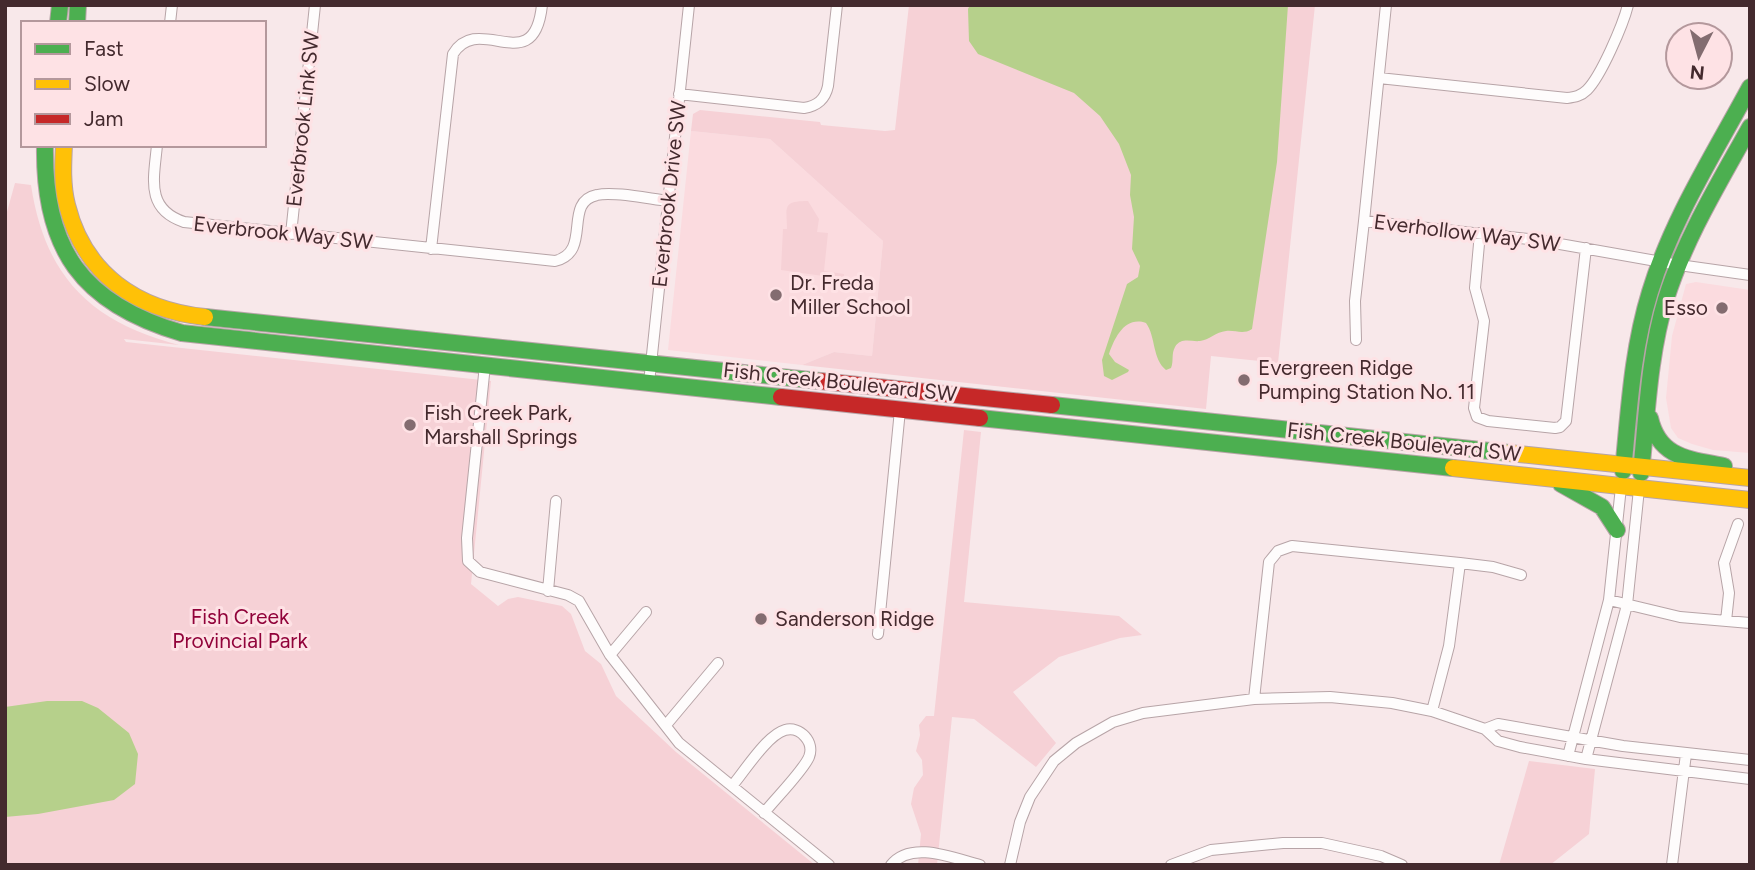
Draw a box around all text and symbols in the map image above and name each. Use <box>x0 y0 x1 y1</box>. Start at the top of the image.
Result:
legend <box>21 21 266 147</box>
north arrow <box>1664 21 1734 91</box>
street label: Everbrook Link SW <box>281 30 324 208</box>
text: Fast <box>84 36 124 61</box>
text: N <box>1689 60 1706 85</box>
text: Slow <box>84 71 130 96</box>
street label: Everbrook Drive SW <box>646 99 691 289</box>
text: Jam <box>84 106 123 131</box>
street label: Everhollow Way SW <box>1372 209 1562 256</box>
street label: Everbrook Way SW <box>192 211 374 254</box>
place label: Dr. Freda Miller School <box>790 270 911 319</box>
marker: Dr. Freda Miller School <box>768 287 784 303</box>
place label: Esso <box>1664 295 1708 320</box>
marker: Esso <box>1714 300 1730 316</box>
place label: Evergreen Ridge Pumping Station No. 11 <box>1258 355 1475 404</box>
street label: Fish Creek Boulevard SW <box>722 357 958 406</box>
marker: Evergreen Ridge Pumping Station No. 11 <box>1236 372 1252 388</box>
place label: Fish Creek Park, Marshall Springs <box>424 400 577 449</box>
marker: Fish Creek Park, Marshall Springs <box>402 417 418 433</box>
street label: Fish Creek Boulevard SW <box>1286 417 1522 466</box>
park label: Fish Creek Provincial Park <box>172 604 308 653</box>
place label: Sanderson Ridge <box>775 606 934 631</box>
marker: Sanderson Ridge <box>753 611 769 627</box>

